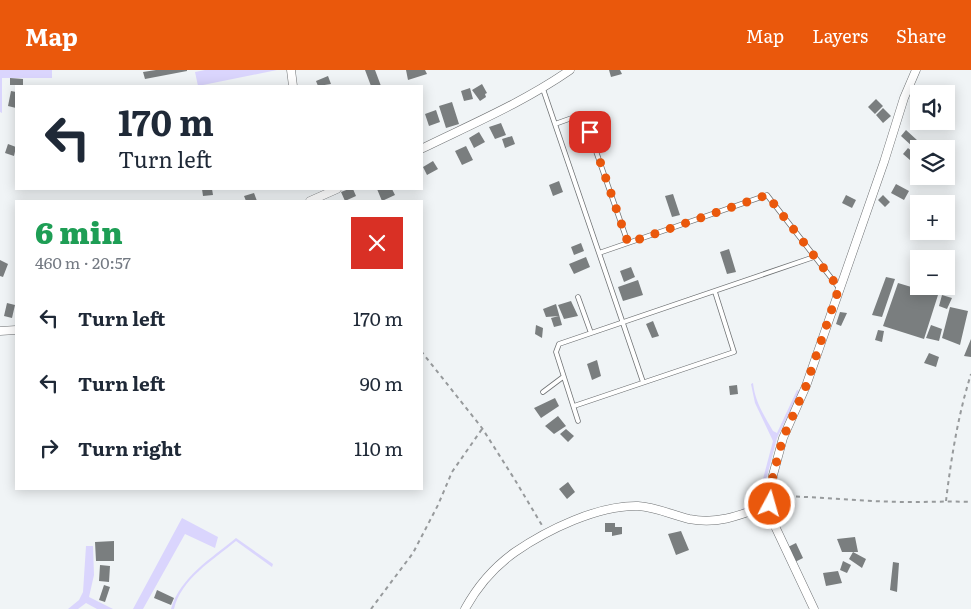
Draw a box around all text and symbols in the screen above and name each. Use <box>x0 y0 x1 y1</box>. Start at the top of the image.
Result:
text: Map <box>25 18 78 53</box>
text: Map <box>746 22 784 49</box>
text: Layers <box>812 22 868 49</box>
text: Share <box>896 22 946 49</box>
map controls <box>910 85 955 295</box>
button: sound <box>910 85 955 130</box>
text: 170 m <box>118 95 214 147</box>
icon: left <box>35 105 100 170</box>
pin <box>569 111 611 153</box>
icon: arrive <box>576 118 604 146</box>
button: layers <box>910 140 955 185</box>
text: Turn left <box>118 142 212 175</box>
button: + <box>910 195 955 240</box>
text: 6 min <box>35 209 123 253</box>
button: close <box>351 217 403 269</box>
text: 460 m · 20:57 <box>35 250 131 274</box>
button: − <box>910 250 955 295</box>
icon: left <box>35 304 63 332</box>
text: Turn left <box>78 304 165 332</box>
text: 170 m <box>353 304 403 332</box>
icon: left <box>35 369 63 397</box>
text: Turn left <box>78 369 165 397</box>
text: 90 m <box>360 369 403 397</box>
icon: right <box>35 434 63 462</box>
text: Turn right <box>78 434 182 462</box>
text: 110 m <box>354 434 403 462</box>
position arrow <box>743 477 795 529</box>

